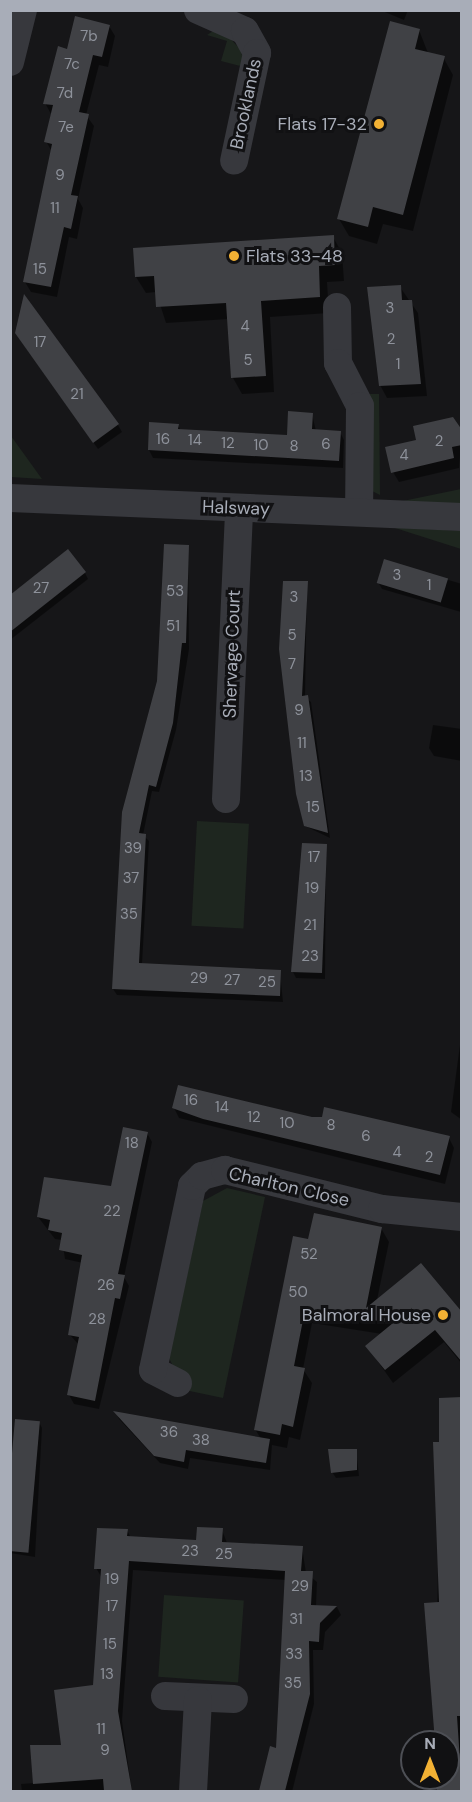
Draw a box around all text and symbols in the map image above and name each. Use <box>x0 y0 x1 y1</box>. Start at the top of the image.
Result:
house number: 7b <box>80 28 98 46</box>
house number: 7c <box>64 56 80 74</box>
street label: Brooklands <box>226 57 266 151</box>
house number: 7d <box>57 85 73 103</box>
place label: Flats 17-32 <box>278 113 367 135</box>
marker: Flats 17-32 <box>372 117 386 131</box>
house number: 7e <box>58 119 74 137</box>
house number: 9 <box>55 167 65 185</box>
house number: 11 <box>50 200 60 218</box>
place label: Flats 33-48 <box>246 245 343 267</box>
marker: Flats 33-48 <box>227 249 241 263</box>
house number: 15 <box>33 261 47 279</box>
house number: 3 <box>386 300 394 318</box>
house number: 4 <box>240 318 250 336</box>
house number: 2 <box>387 331 395 349</box>
house number: 17 <box>34 334 46 352</box>
house number: 5 <box>243 352 253 370</box>
house number: 1 <box>396 356 400 374</box>
house number: 21 <box>70 386 84 404</box>
house number: 16 <box>156 431 170 449</box>
house number: 14 <box>188 432 202 450</box>
house number: 2 <box>435 433 443 451</box>
house number: 12 <box>221 435 235 453</box>
house number: 6 <box>321 436 331 454</box>
house number: 10 <box>254 437 268 455</box>
house number: 8 <box>289 438 299 456</box>
house number: 4 <box>399 447 409 465</box>
street label: Halsway <box>202 496 270 520</box>
house number: 3 <box>393 567 401 585</box>
house number: 1 <box>427 577 431 595</box>
house number: 27 <box>33 580 49 598</box>
house number: 53 <box>166 583 184 601</box>
street label: Shervage Court <box>219 589 245 719</box>
house number: 3 <box>290 589 298 607</box>
house number: 51 <box>166 618 180 636</box>
house number: 5 <box>287 627 297 645</box>
house number: 7 <box>288 656 296 674</box>
house number: 9 <box>294 702 304 720</box>
house number: 11 <box>297 735 307 753</box>
house number: 13 <box>299 768 313 786</box>
house number: 15 <box>306 799 320 817</box>
house number: 39 <box>124 840 142 858</box>
house number: 17 <box>308 849 320 867</box>
house number: 37 <box>123 870 139 888</box>
house number: 19 <box>305 880 319 898</box>
house number: 35 <box>120 906 138 924</box>
house number: 21 <box>303 917 317 935</box>
house number: 23 <box>301 948 319 966</box>
house number: 29 <box>190 970 208 988</box>
house number: 27 <box>224 972 240 990</box>
house number: 25 <box>258 974 276 992</box>
house number: 16 <box>184 1092 198 1110</box>
house number: 14 <box>215 1099 229 1117</box>
house number: 12 <box>247 1109 261 1127</box>
house number: 10 <box>280 1115 294 1133</box>
house number: 8 <box>326 1117 336 1135</box>
house number: 6 <box>361 1128 371 1146</box>
house number: 18 <box>125 1135 139 1153</box>
house number: 4 <box>392 1144 402 1162</box>
house number: 2 <box>425 1149 433 1167</box>
street label: Charlton Close <box>227 1163 351 1211</box>
house number: 22 <box>103 1203 121 1221</box>
house number: 52 <box>300 1246 318 1264</box>
house number: 26 <box>97 1277 115 1295</box>
house number: 50 <box>288 1284 308 1302</box>
place label: Balmoral House <box>302 1304 431 1326</box>
marker: Balmoral House <box>436 1308 450 1322</box>
house number: 28 <box>88 1311 106 1329</box>
house number: 36 <box>160 1424 178 1442</box>
house number: 38 <box>192 1432 210 1450</box>
house number: 23 <box>181 1543 199 1561</box>
house number: 25 <box>215 1546 233 1564</box>
house number: 19 <box>105 1571 119 1589</box>
house number: 29 <box>291 1578 309 1596</box>
house number: 17 <box>106 1598 118 1616</box>
house number: 31 <box>289 1611 303 1629</box>
house number: 15 <box>103 1636 117 1654</box>
house number: 33 <box>285 1646 303 1664</box>
house number: 13 <box>100 1666 114 1684</box>
house number: 35 <box>284 1675 302 1693</box>
house number: 11 <box>96 1721 106 1739</box>
north arrow <box>400 1730 460 1790</box>
text: N <box>424 1733 436 1754</box>
house number: 9 <box>100 1742 110 1760</box>

